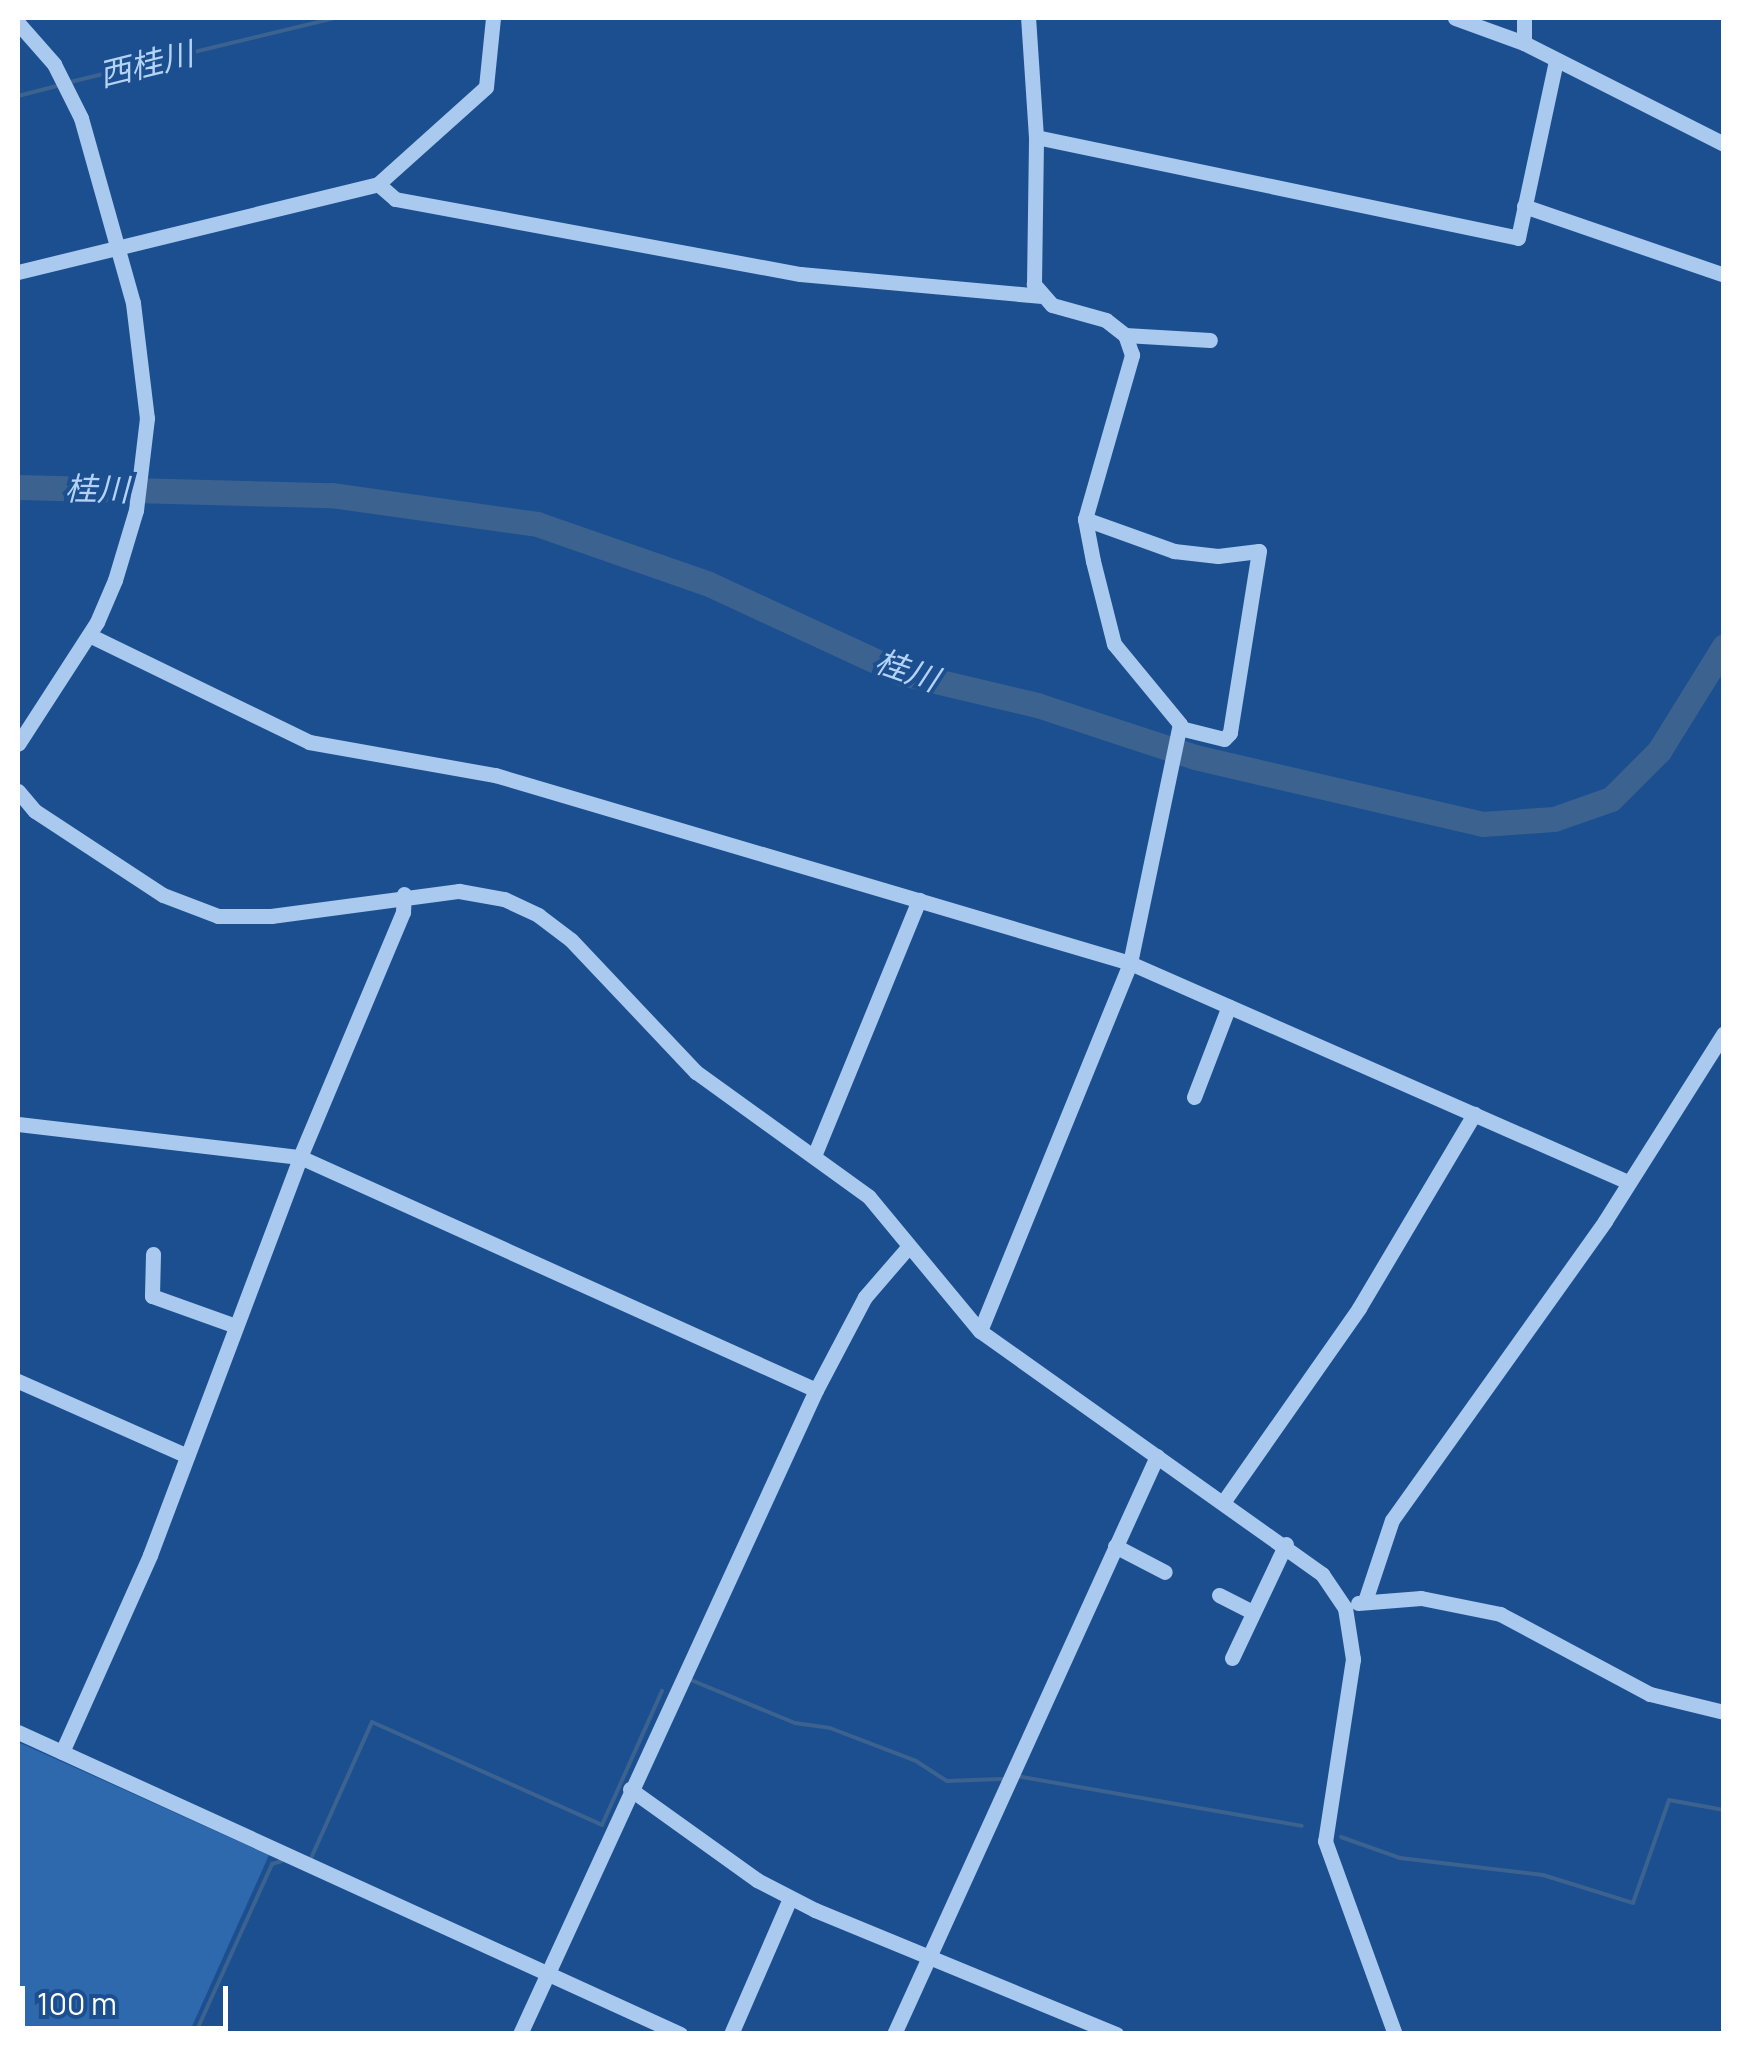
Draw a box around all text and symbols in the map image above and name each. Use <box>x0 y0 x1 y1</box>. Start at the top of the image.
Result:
water label: 西桂川 <box>95 34 197 94</box>
water label: 桂川 <box>65 469 129 509</box>
water label: 桂川 <box>870 641 944 699</box>
scale bar <box>25 1966 232 2028</box>
text: 100 m <box>37 1983 117 2024</box>

